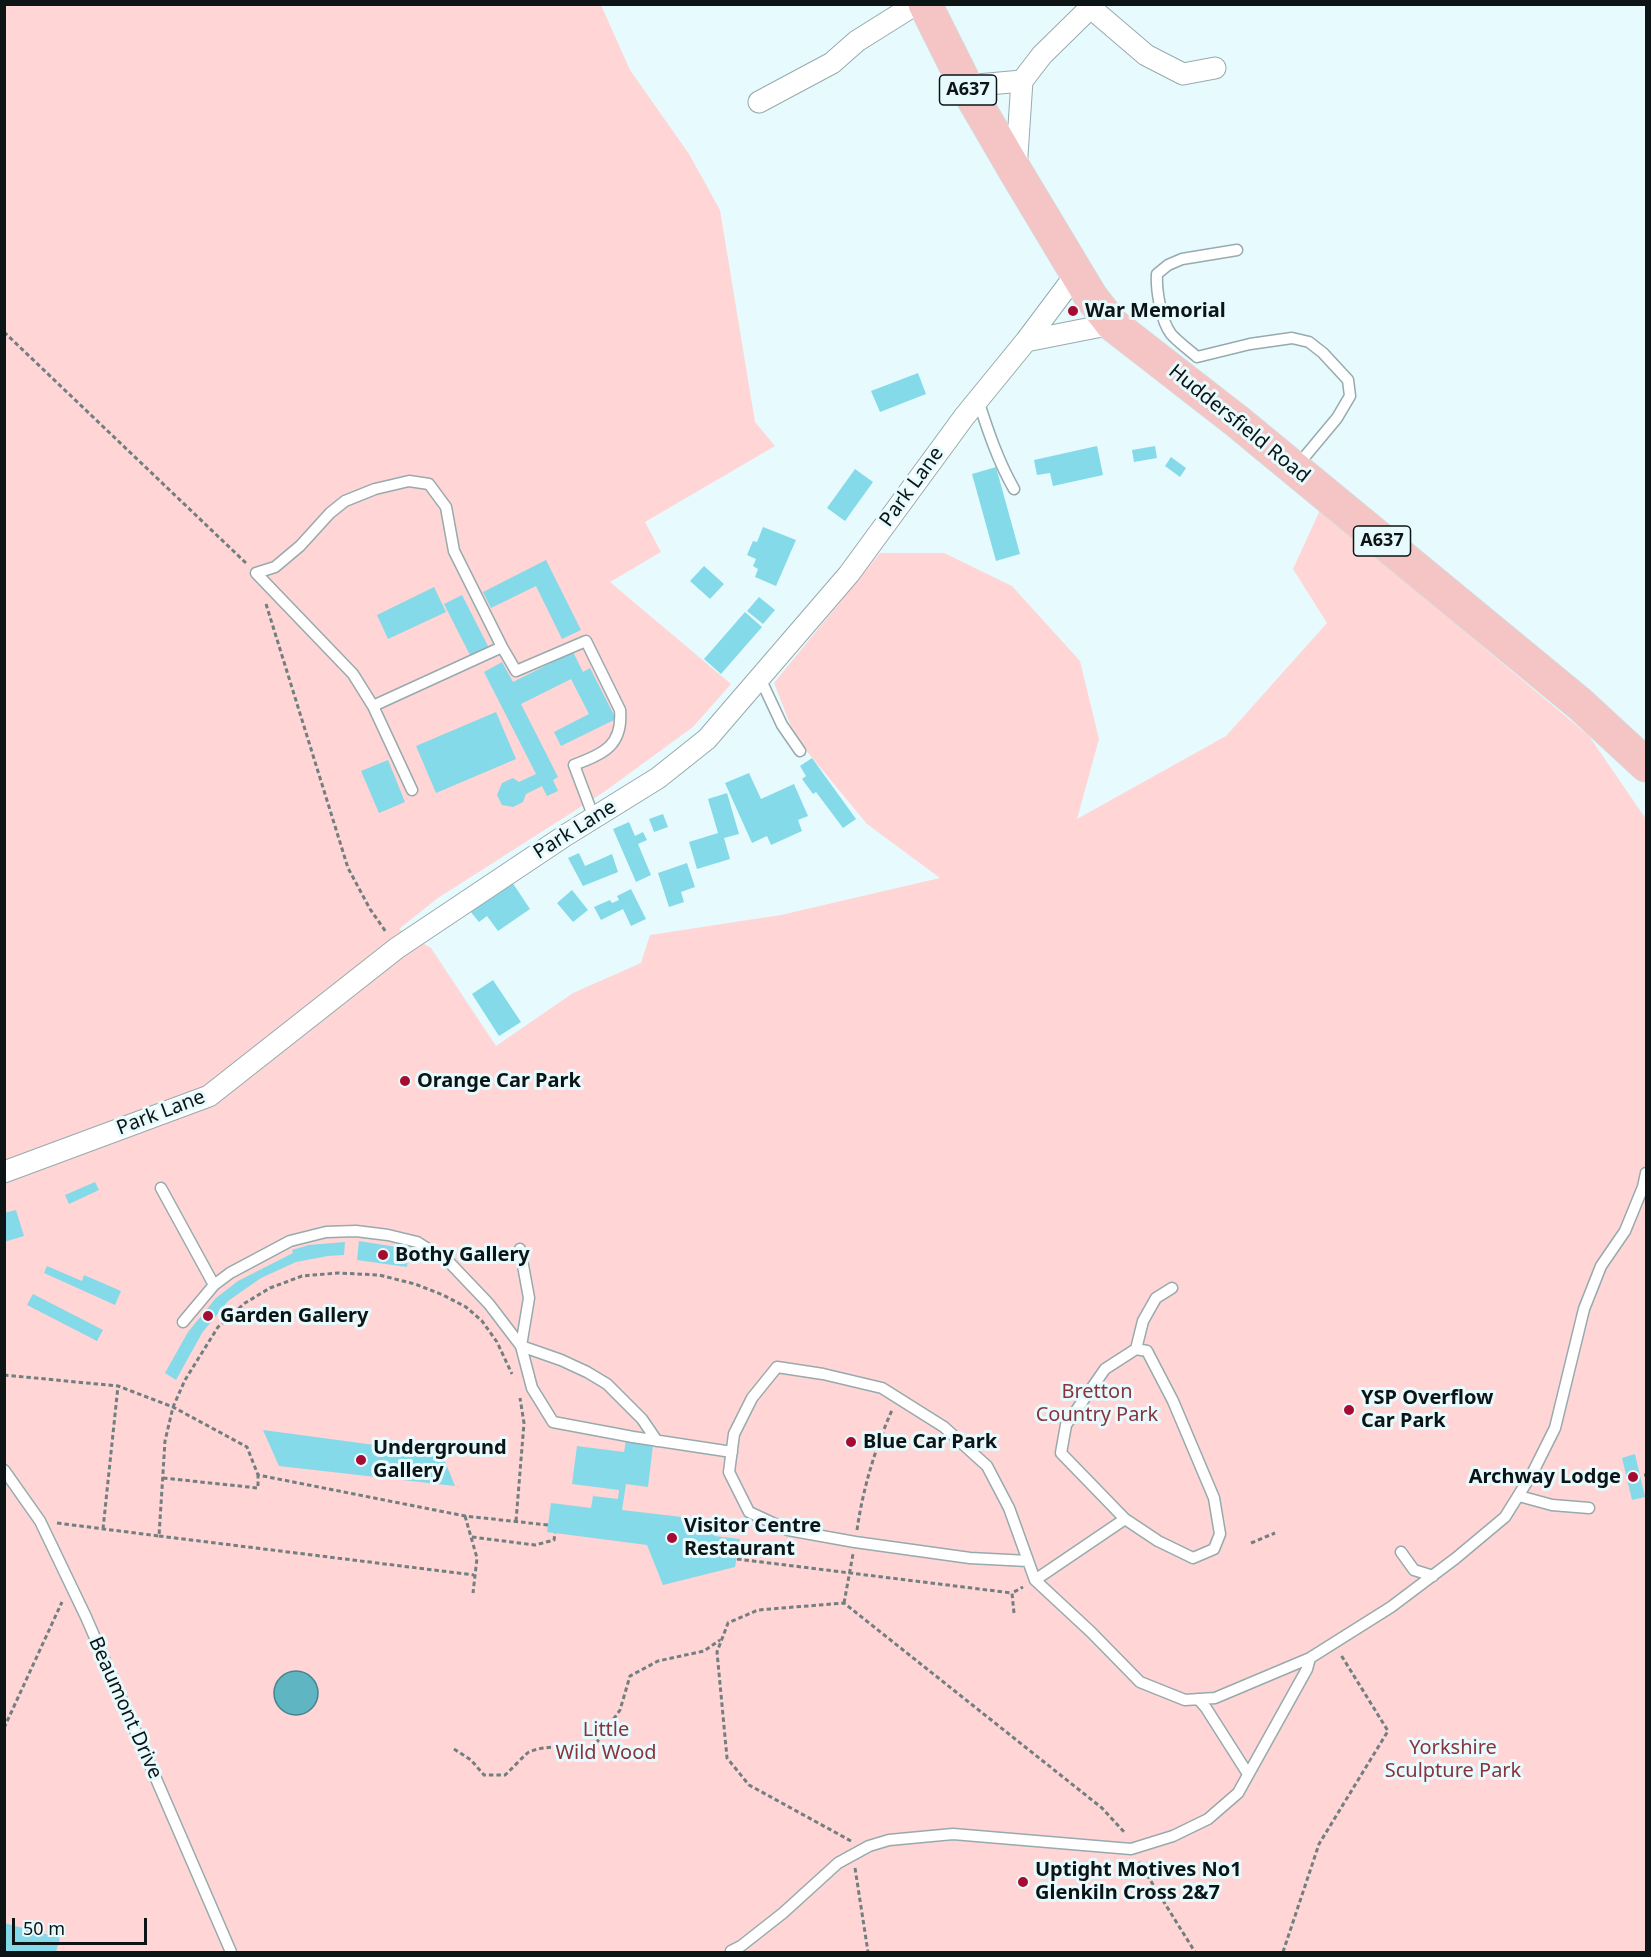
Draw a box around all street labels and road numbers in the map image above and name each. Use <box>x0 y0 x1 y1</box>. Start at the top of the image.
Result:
road number: A637 <box>940 75 996 105</box>
street label: Huddersfield Road <box>1163 360 1315 488</box>
street label: Park Lane <box>875 442 949 532</box>
road number: A637 <box>1354 526 1410 556</box>
street label: Park Lane <box>529 795 621 865</box>
street label: Park Lane <box>113 1085 209 1141</box>
street label: Beaumont Drive <box>83 1633 167 1783</box>

